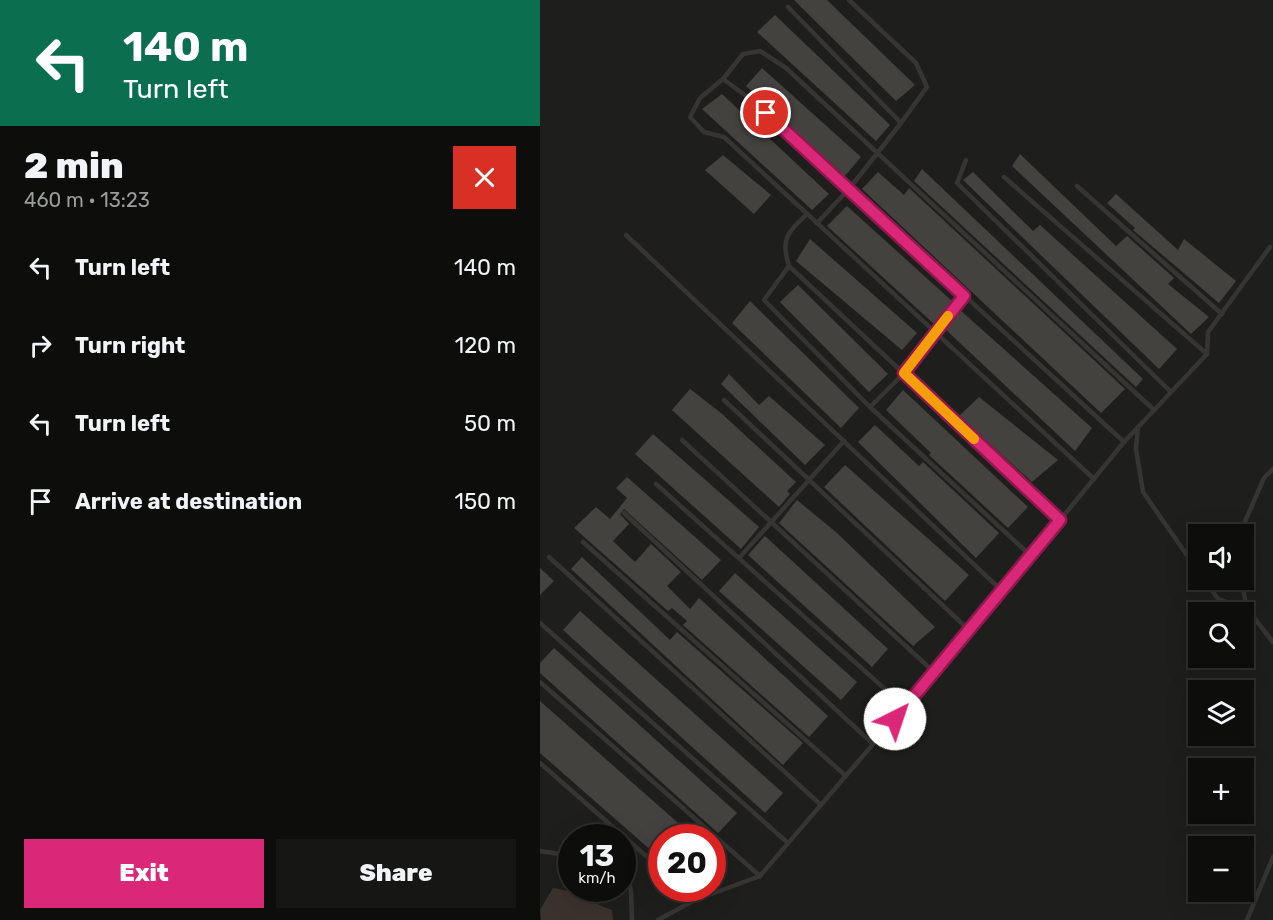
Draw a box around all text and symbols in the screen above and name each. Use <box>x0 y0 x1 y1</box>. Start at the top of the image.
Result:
text: 140 m <box>123 22 249 72</box>
icon: left <box>24 24 102 102</box>
text: Turn left <box>123 73 228 105</box>
pin <box>740 87 791 138</box>
icon: arrive <box>749 96 782 129</box>
text: 2 min <box>24 144 124 187</box>
button: close <box>453 146 516 209</box>
text: 460 m · 13:23 <box>24 188 150 212</box>
icon: left <box>24 251 57 284</box>
text: Turn left <box>75 254 170 281</box>
text: 140 m <box>454 254 516 281</box>
icon: right <box>24 329 57 362</box>
text: Turn right <box>75 332 185 359</box>
text: 120 m <box>455 332 516 359</box>
icon: left <box>24 407 57 440</box>
text: Turn left <box>75 410 170 437</box>
text: 50 m <box>464 410 516 437</box>
icon: arrive <box>24 485 57 518</box>
text: Arrive at destination <box>75 488 302 515</box>
text: 150 m <box>455 488 516 515</box>
map controls <box>1188 524 1254 902</box>
button: sound <box>1188 524 1254 590</box>
button: search <box>1188 602 1254 668</box>
button: layers <box>1188 680 1254 746</box>
position arrow <box>863 687 927 751</box>
button: + <box>1188 758 1254 824</box>
speed limit sign: 20 <box>648 824 726 902</box>
button: − <box>1188 836 1254 902</box>
text: 13 <box>580 838 614 874</box>
button: Exit <box>24 839 264 908</box>
button: Share <box>276 839 516 908</box>
text: km/h <box>578 869 616 887</box>

